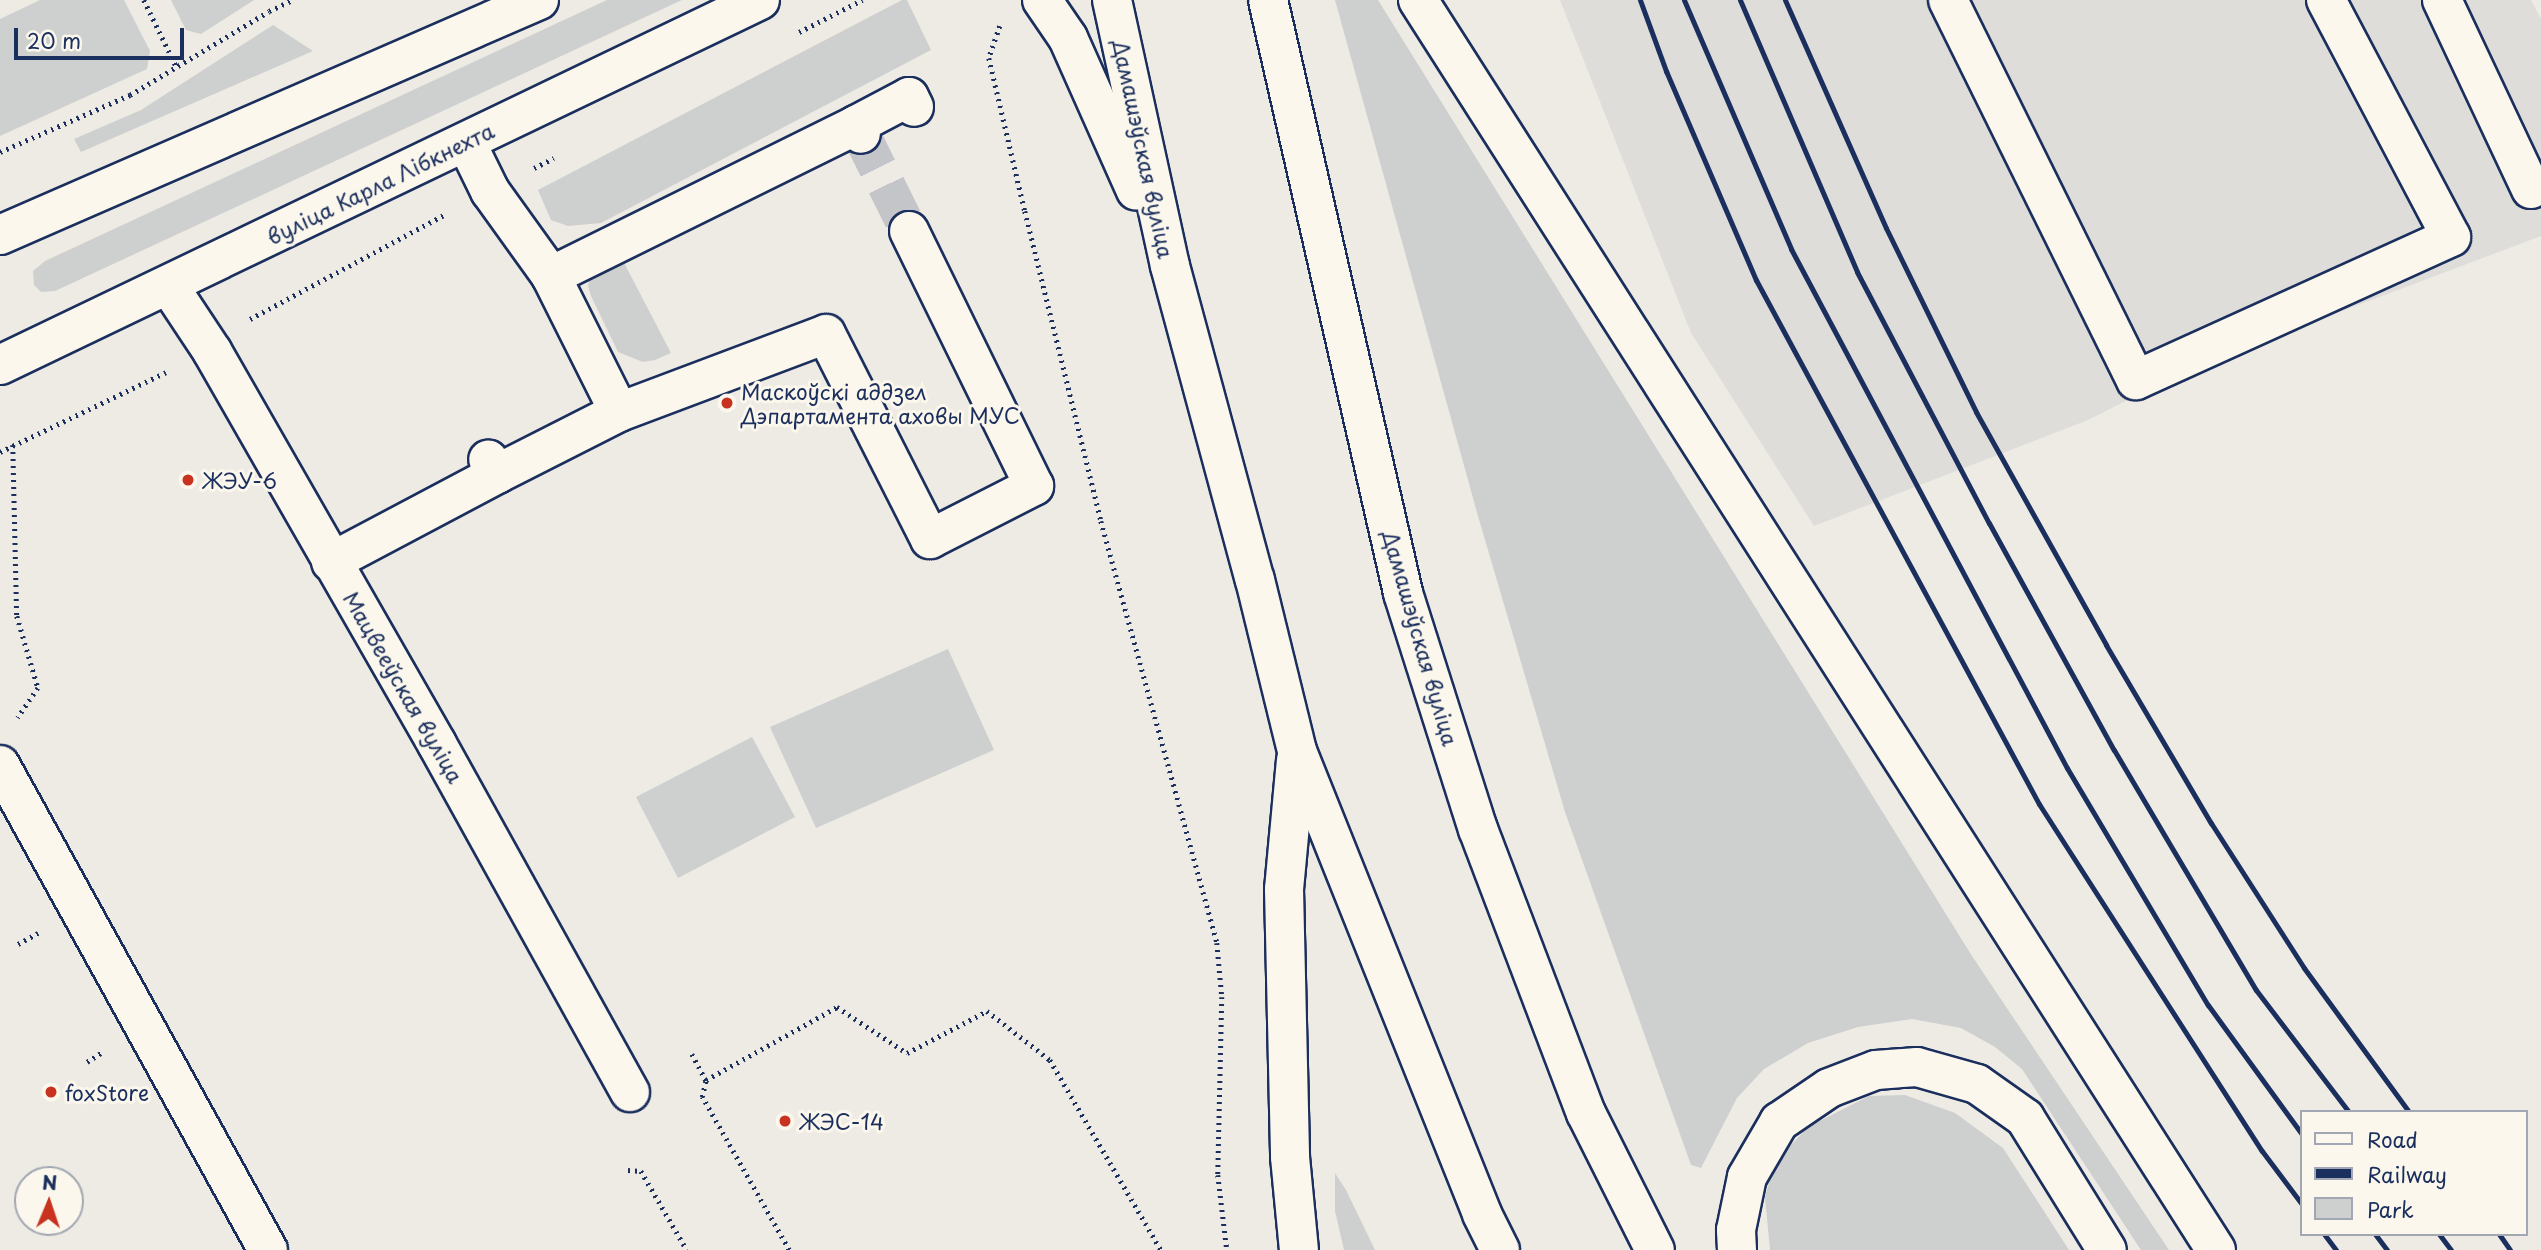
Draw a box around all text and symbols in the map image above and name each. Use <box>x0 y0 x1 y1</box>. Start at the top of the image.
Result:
scale bar <box>18 14 187 58</box>
text: 20 m <box>27 24 81 56</box>
street label: Дамашэўская вуліца <box>1108 37 1180 261</box>
street label: вуліца Карла Лібкнехта <box>262 117 498 249</box>
place label: Маскоўскі аддзел Дэпартамента аховы МУС <box>741 378 1021 428</box>
marker: Маскоўскі аддзел Дэпартамента аховы МУС <box>719 395 735 411</box>
place label: ЖЭУ-6 <box>202 467 277 493</box>
marker: ЖЭУ-6 <box>180 472 196 488</box>
street label: Дамашэўская вуліца <box>1378 527 1464 749</box>
street label: Мацвееўская вуліца <box>339 587 469 787</box>
place label: foxStore <box>65 1079 149 1105</box>
marker: foxStore <box>43 1084 59 1100</box>
place label: ЖЭС-14 <box>799 1108 884 1134</box>
legend <box>2300 1110 2527 1236</box>
marker: ЖЭС-14 <box>777 1113 793 1129</box>
text: Road <box>2367 1123 2418 1155</box>
text: Railway <box>2367 1158 2447 1190</box>
north arrow <box>14 1166 84 1236</box>
text: N <box>42 1168 58 1196</box>
text: Park <box>2367 1193 2414 1225</box>

